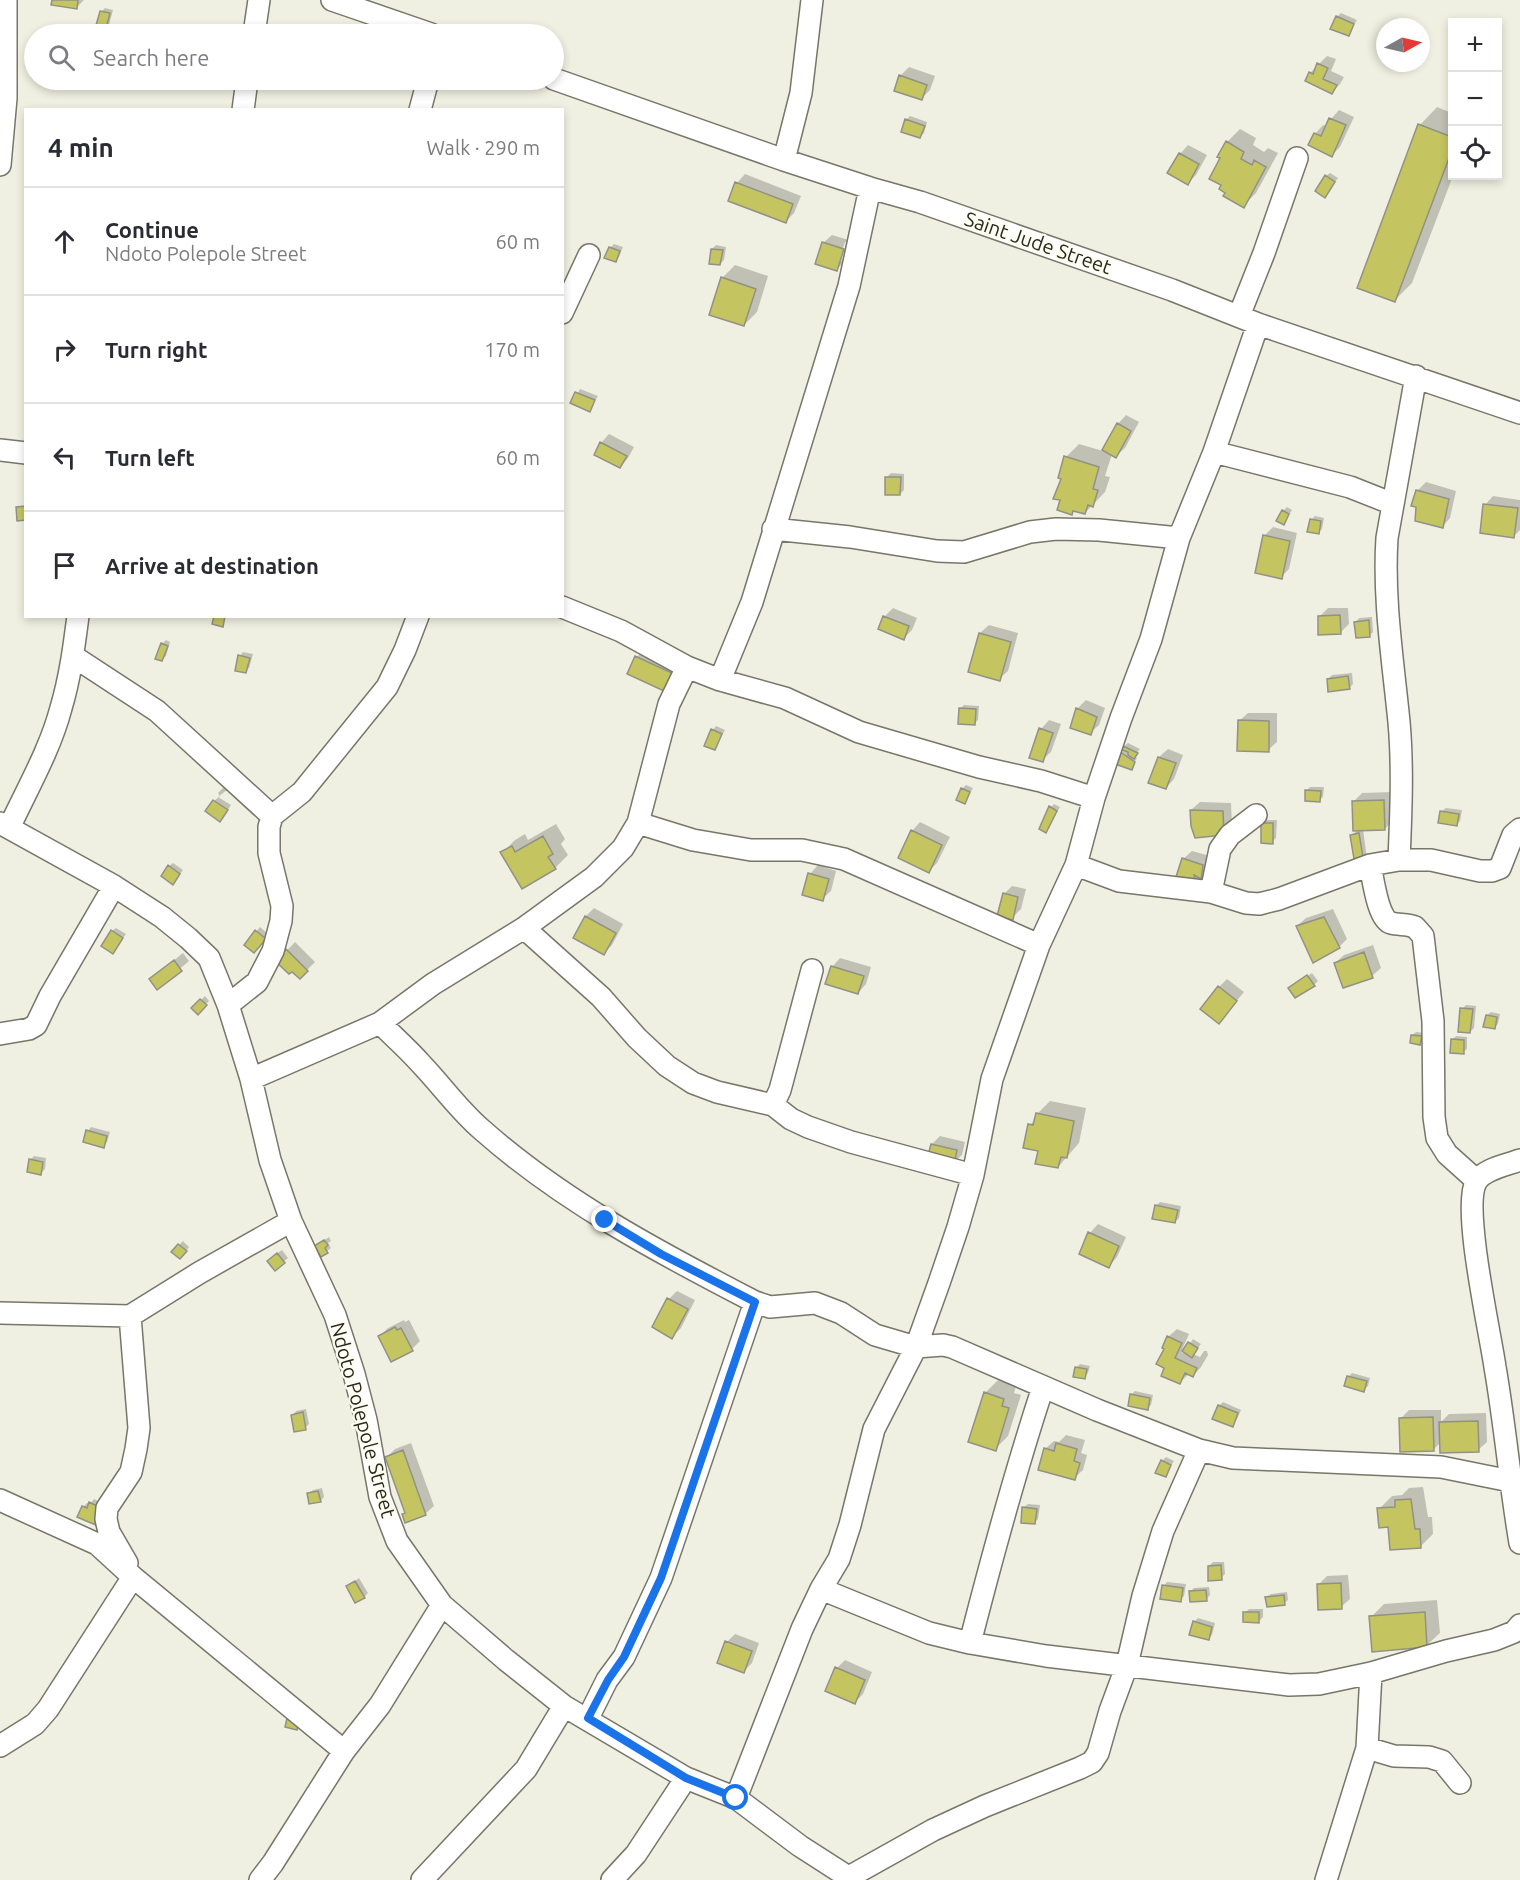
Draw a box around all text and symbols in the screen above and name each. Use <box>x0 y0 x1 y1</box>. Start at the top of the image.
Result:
north arrow <box>1376 18 1430 72</box>
map controls <box>1448 18 1502 180</box>
button: + <box>1448 18 1502 72</box>
search box <box>24 24 564 90</box>
icon: search <box>45 41 78 74</box>
text: Search here <box>93 45 209 70</box>
button: − <box>1448 72 1502 126</box>
button: locate <box>1448 126 1502 180</box>
text: 4 min <box>48 133 114 162</box>
text: Walk · 290 m <box>427 136 540 159</box>
street label: Saint Jude Street <box>962 207 1115 279</box>
text: Continue <box>105 217 199 242</box>
icon: ahead <box>48 225 81 258</box>
text: 60 m <box>496 230 540 253</box>
text: Ndoto Polepole Street <box>105 242 307 265</box>
icon: right <box>48 333 81 366</box>
text: Turn right <box>105 337 207 362</box>
text: 170 m <box>484 338 540 361</box>
icon: left <box>48 441 81 474</box>
text: Turn left <box>105 445 195 470</box>
text: 60 m <box>496 446 540 469</box>
icon: arrive <box>48 549 81 582</box>
text: Arrive at destination <box>105 553 319 578</box>
route end <box>591 1206 617 1232</box>
street label: Ndoto Polepole Street <box>326 1320 401 1520</box>
route start <box>722 1784 748 1810</box>

